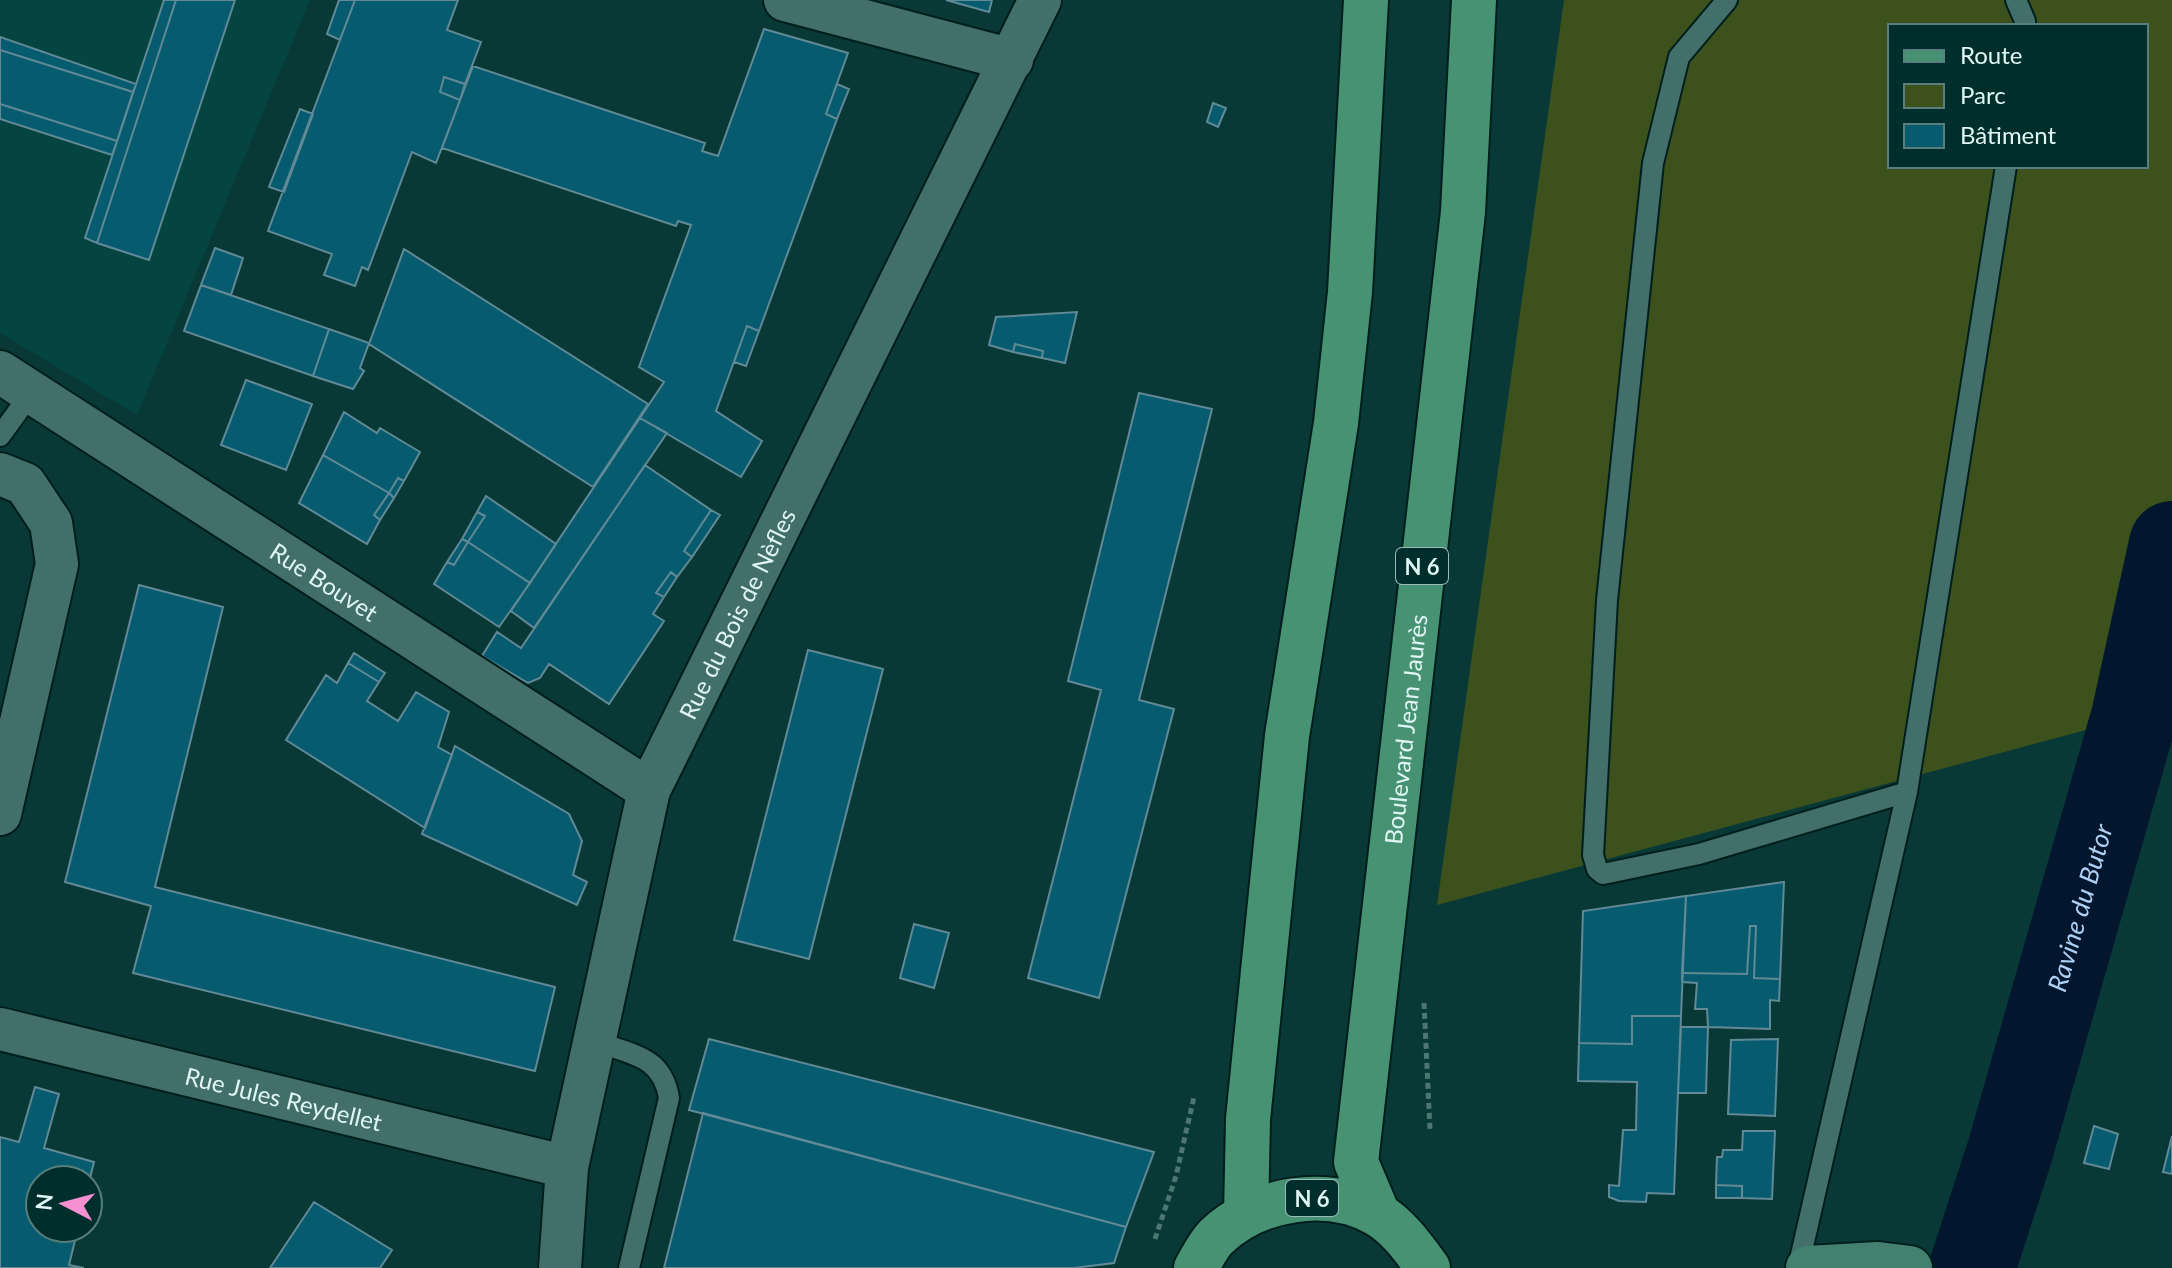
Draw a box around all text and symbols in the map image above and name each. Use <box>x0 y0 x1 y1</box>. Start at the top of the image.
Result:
legend <box>1888 24 2148 168</box>
text: Route <box>1960 40 2022 69</box>
text: Parc <box>1960 80 2006 109</box>
text: Bâtiment <box>1960 120 2057 149</box>
street label: Rue du Bois de Nèfles <box>672 503 801 723</box>
street label: Rue Bouvet <box>265 536 384 627</box>
road number: N 6 <box>1396 548 1448 584</box>
street label: Boulevard Jean Jaurès <box>1377 613 1432 846</box>
water label: Ravine du Butor <box>2040 819 2119 995</box>
street label: Rue Jules Reydellet <box>182 1060 385 1136</box>
north arrow <box>24 1164 104 1244</box>
road number: N 6 <box>1286 1180 1338 1216</box>
text: N <box>29 1192 58 1212</box>

